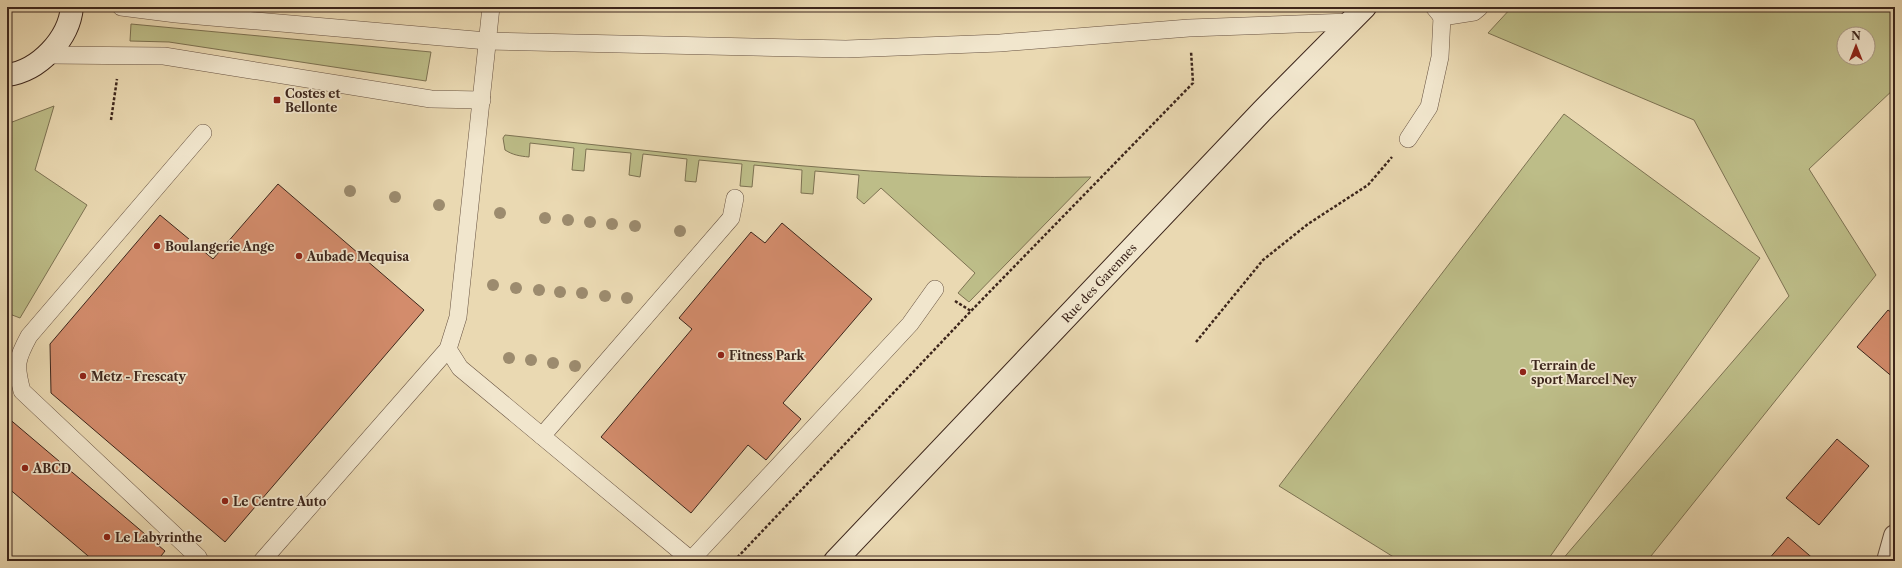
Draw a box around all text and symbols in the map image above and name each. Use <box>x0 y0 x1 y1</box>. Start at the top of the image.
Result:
north arrow <box>1836 26 1876 66</box>
text: N <box>1851 29 1861 43</box>
place label: Costes et Bellonte <box>285 86 341 115</box>
marker: Costes et Bellonte <box>272 95 282 105</box>
place label: Boulangerie Ange <box>165 239 274 254</box>
street label: Rue des Garennes <box>1058 240 1140 326</box>
marker: Boulangerie Ange <box>152 241 162 251</box>
place label: Aubade Mequisa <box>306 249 410 264</box>
marker: Aubade Mequisa <box>294 251 304 261</box>
place label: Fitness Park <box>729 348 806 363</box>
marker: Fitness Park <box>716 350 726 360</box>
place label: Terrain de sport Marcel Ney <box>1531 358 1637 387</box>
marker: Terrain de sport Marcel Ney <box>1518 367 1528 377</box>
place label: Metz - Frescaty <box>91 369 186 384</box>
marker: Metz - Frescaty <box>78 371 88 381</box>
place label: ABCD <box>32 461 71 476</box>
marker: ABCD <box>20 463 30 473</box>
place label: Le Centre Auto <box>233 494 327 509</box>
marker: Le Centre Auto <box>220 496 230 506</box>
place label: Le Labyrinthe <box>115 530 202 545</box>
marker: Le Labyrinthe <box>102 532 112 542</box>

